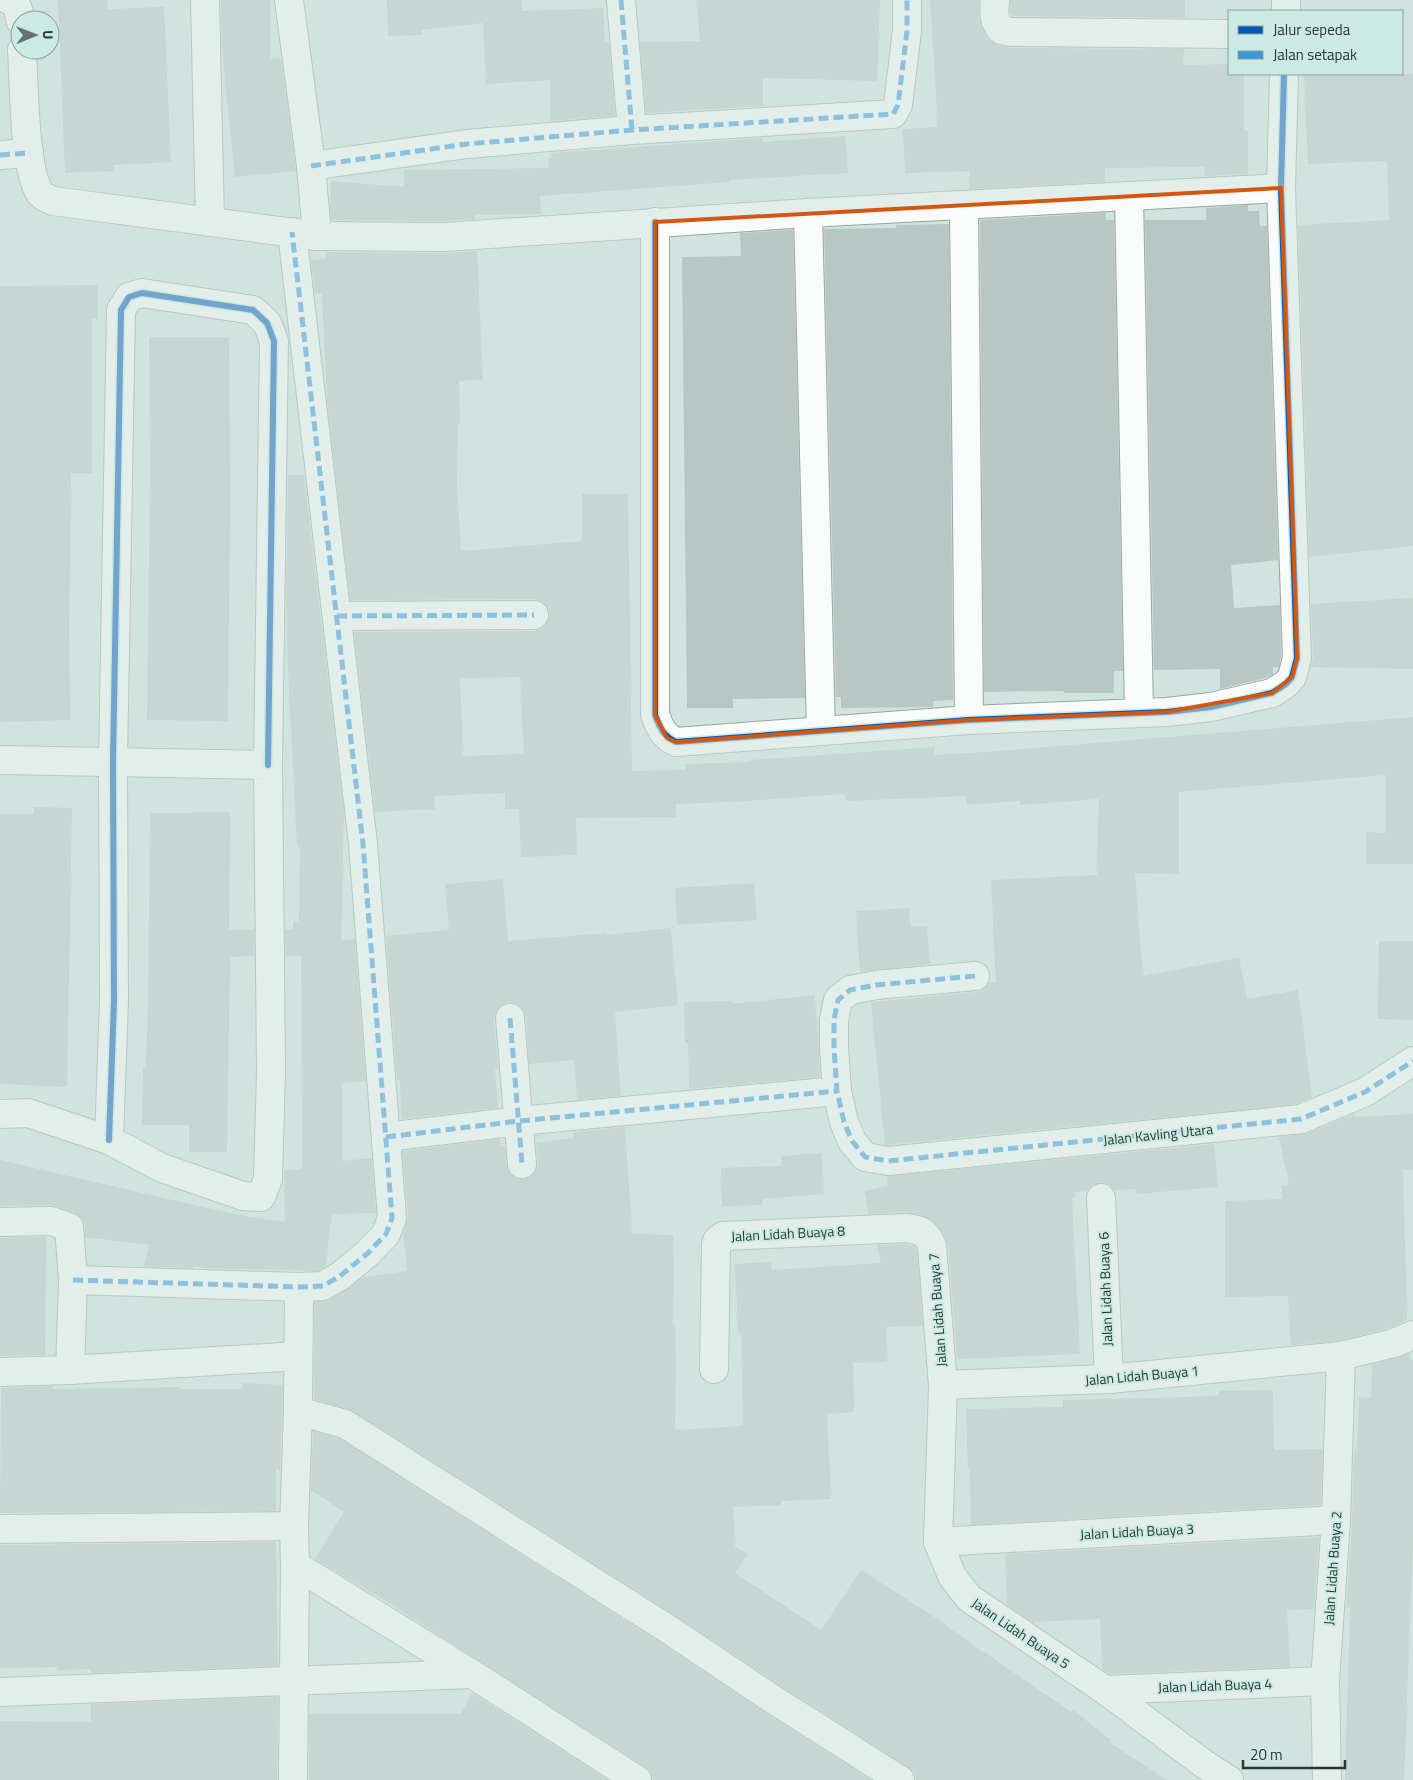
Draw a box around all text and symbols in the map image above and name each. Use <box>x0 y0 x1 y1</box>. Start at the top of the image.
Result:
north arrow <box>10 10 60 60</box>
legend <box>1228 10 1403 75</box>
text: Jalur sepeda <box>1273 18 1351 41</box>
text: U <box>38 30 59 40</box>
text: Jalan setapak <box>1273 43 1357 66</box>
street label: Jalan Kavling Utara <box>1102 1118 1214 1150</box>
street label: Jalan Lidah Buaya 8 <box>730 1220 846 1246</box>
street label: Jalan Lidah Buaya 6 <box>1093 1231 1117 1346</box>
street label: Jalan Lidah Buaya 7 <box>923 1252 951 1368</box>
street label: Jalan Lidah Buaya 1 <box>1084 1360 1200 1390</box>
street label: Jalan Lidah Buaya 2 <box>1318 1510 1346 1626</box>
street label: Jalan Lidah Buaya 3 <box>1079 1518 1195 1544</box>
street label: Jalan Lidah Buaya 5 <box>968 1592 1074 1674</box>
street label: Jalan Lidah Buaya 4 <box>1158 1673 1273 1697</box>
scale bar <box>1243 1738 1346 1770</box>
text: 20 m <box>1250 1743 1283 1766</box>

